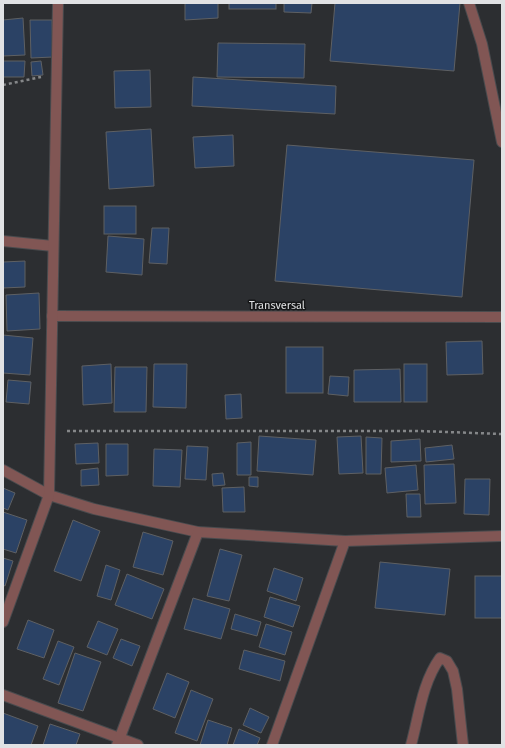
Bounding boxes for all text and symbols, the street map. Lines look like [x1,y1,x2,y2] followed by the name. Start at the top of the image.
[249,299,305,312] street label: Transversal

